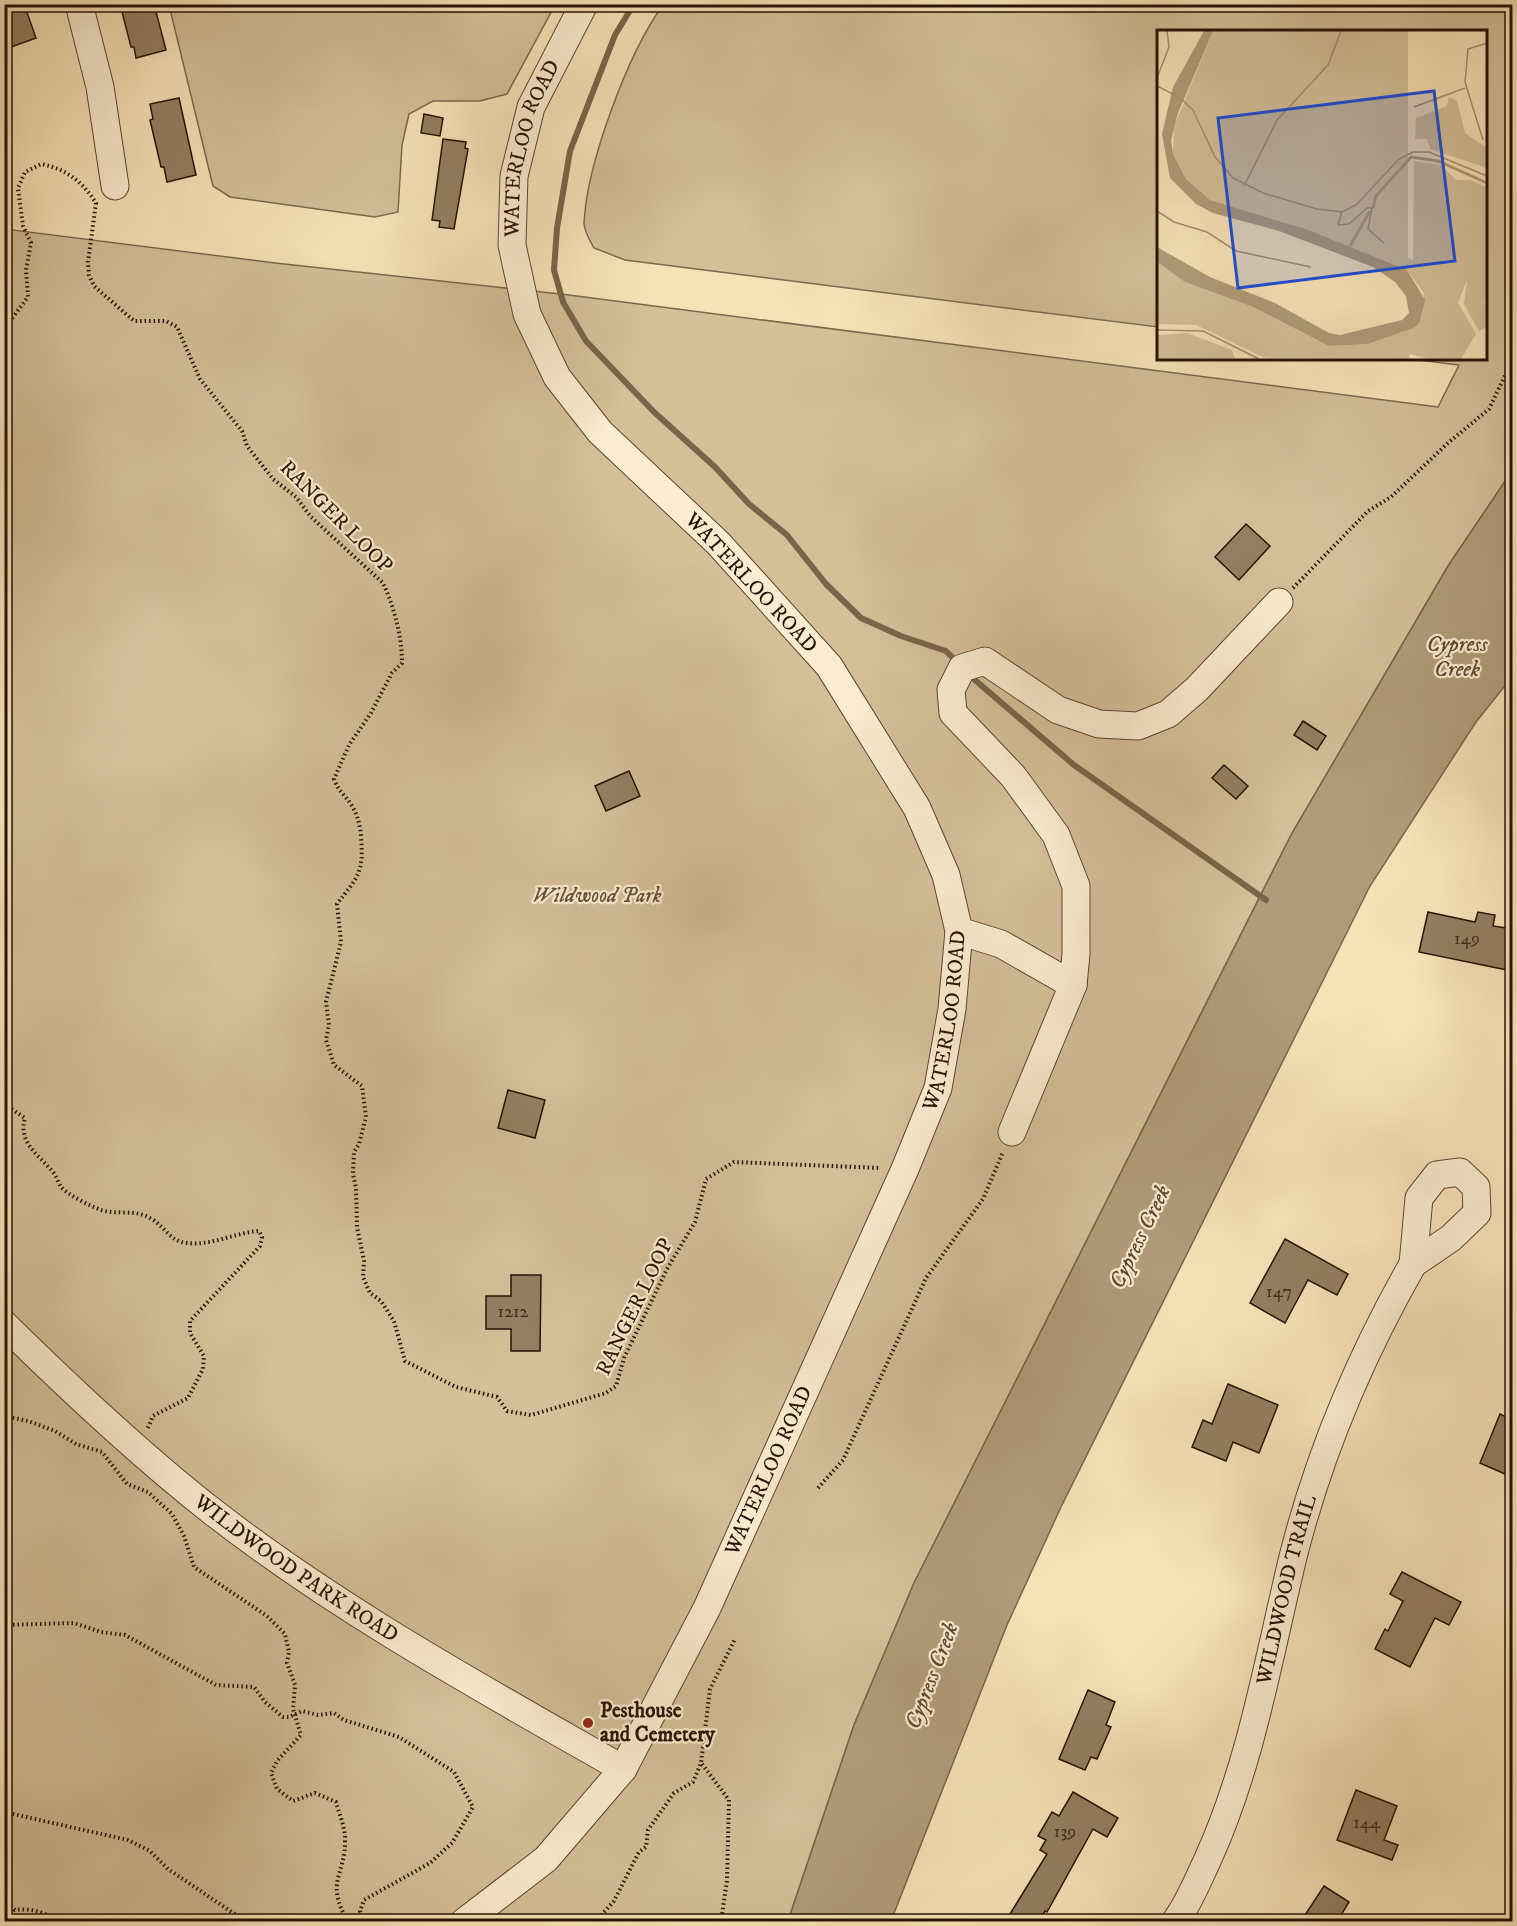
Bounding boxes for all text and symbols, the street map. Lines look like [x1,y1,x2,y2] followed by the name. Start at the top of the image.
[1157,30,1487,360] inset map
[499,56,566,238] street label: WATERLOO ROAD
[274,455,398,579] street label: RANGER LOOP
[678,506,823,659] street label: WATERLOO ROAD
[1427,631,1489,683] water label: Cypress Creek
[532,883,662,909] park label: Wildwood Park
[1454,928,1480,950] house number: 149
[917,929,972,1116] street label: WATERLOO ROAD
[1103,1180,1177,1293] water label: Cypress Creek
[591,1234,679,1380] street label: RANGER LOOP
[1266,1281,1292,1303] house number: 147
[498,1301,529,1323] house number: 1212
[719,1382,818,1560] street label: WATERLOO ROAD
[188,1488,403,1648] street label: WILDWOOD PARK ROAD
[1251,1492,1323,1688] street label: WILDWOOD TRAIL
[899,1618,965,1733] water label: Cypress Creek
[600,1698,716,1748] place label: Pesthouse and Cemetery
[581,1716,595,1730] marker: Pesthouse and Cemetery
[1353,1812,1381,1834] house number: 144
[1054,1821,1076,1843] house number: 139

